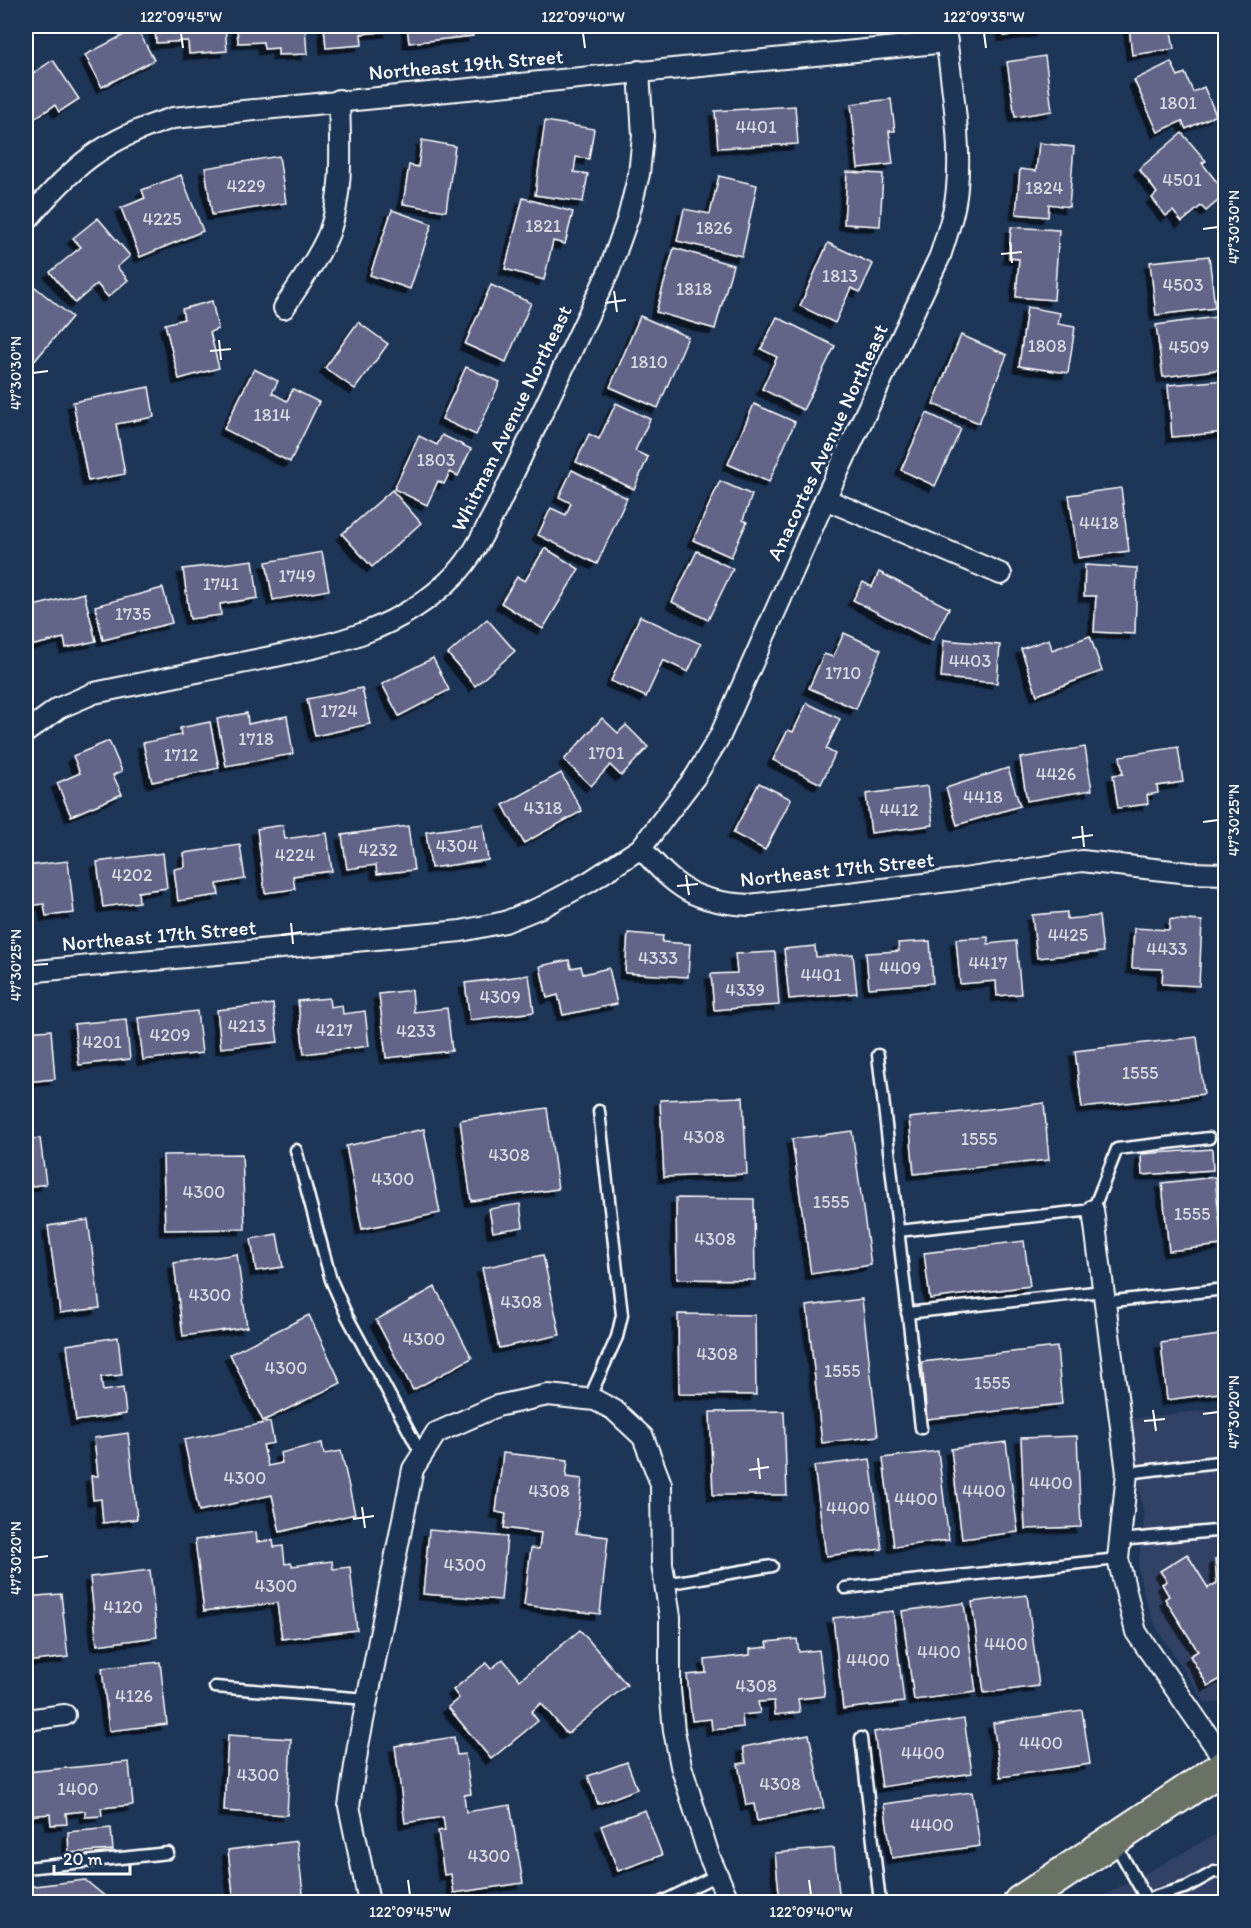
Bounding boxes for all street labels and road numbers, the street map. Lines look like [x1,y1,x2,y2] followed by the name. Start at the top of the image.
[367,43,565,85] street label: Northeast 19th Street
[445,301,577,535] street label: Whitman Avenue Northeast
[761,320,893,564] street label: Anacortes Avenue Northeast
[739,846,935,892] street label: Northeast 17th Street
[61,914,257,956] street label: Northeast 17th Street

